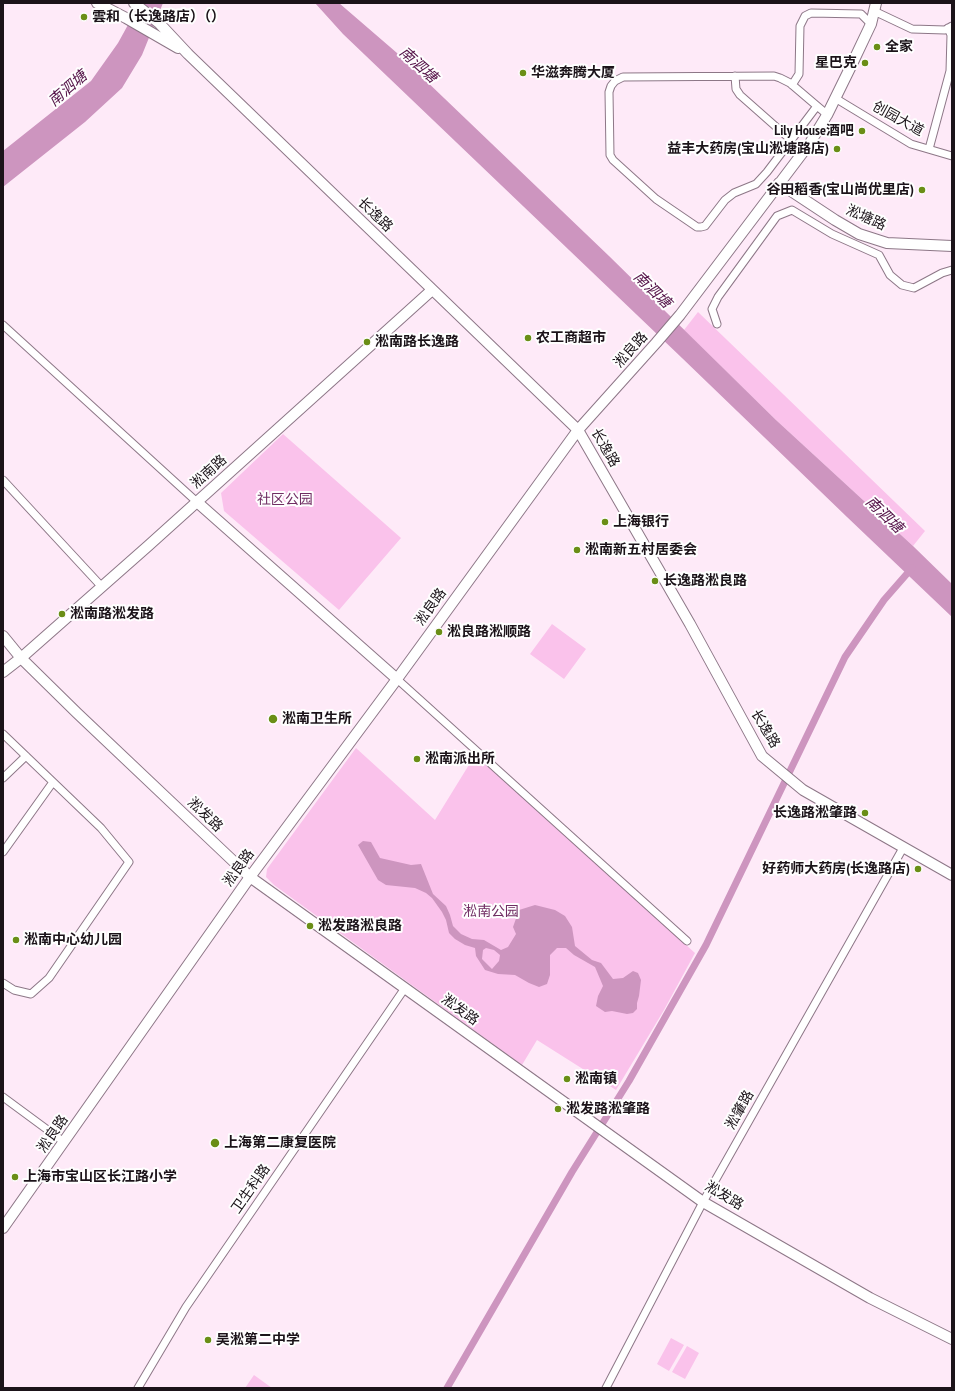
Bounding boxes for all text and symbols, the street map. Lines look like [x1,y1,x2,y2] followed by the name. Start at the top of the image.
[92,9,225,25] place label: 雲和（长逸路店）（）
[79,12,89,22] marker: 雲和（长逸路店）（）
[885,39,913,55] place label: 全家
[872,42,882,52] marker: 全家
[395,43,441,87] water label: 南泗塘
[815,55,857,71] place label: 星巴克
[860,58,870,68] marker: 星巴克
[531,65,615,81] place label: 华滋奔腾大厦
[45,67,91,111] water label: 南泗塘
[518,68,528,78] marker: 华滋奔腾大厦
[869,98,927,140] street label: 创园大道
[774,123,854,139] place label: Lily House酒吧
[857,126,867,136] marker: Lily House酒吧
[667,141,829,157] place label: 益丰大药房(宝山淞塘路店)
[832,144,842,154] marker: 益丰大药房(宝山淞塘路店)
[766,182,914,198] place label: 谷田稻香(宝山尚优里店)
[917,185,927,195] marker: 谷田稻香(宝山尚优里店)
[354,194,396,236] street label: 长逸路
[843,202,889,234] street label: 淞塘路
[630,268,674,312] water label: 南泗塘
[611,329,651,371] street label: 淞良路
[536,330,606,346] place label: 农工商超市
[523,333,533,343] marker: 农工商超市
[375,334,459,350] place label: 淞南路长逸路
[362,337,372,347] marker: 淞南路长逸路
[587,426,623,470] street label: 长逸路
[188,452,230,492] street label: 淞南路
[257,492,313,508] park label: 社区公园
[862,493,906,537] water label: 南泗塘
[613,514,669,530] place label: 上海银行
[600,517,610,527] marker: 上海银行
[585,542,697,558] place label: 淞南新五村居委会
[572,545,582,555] marker: 淞南新五村居委会
[663,573,747,589] place label: 长逸路淞良路
[650,576,660,586] marker: 长逸路淞良路
[412,585,450,629] street label: 淞良路
[70,606,154,622] place label: 淞南路淞发路
[57,609,67,619] marker: 淞南路淞发路
[447,624,531,640] place label: 淞良路淞顺路
[434,627,444,637] marker: 淞良路淞顺路
[747,707,783,751] street label: 长逸路
[282,711,352,727] place label: 淞南卫生所
[267,713,279,725] marker: 淞南卫生所
[425,751,495,767] place label: 淞南派出所
[412,754,422,764] marker: 淞南派出所
[184,794,226,836] street label: 淞发路
[773,805,857,821] place label: 长逸路淞肇路
[860,808,870,818] marker: 长逸路淞肇路
[220,846,258,890] street label: 淞良路
[762,861,910,877] place label: 好药师大药房(长逸路店)
[913,864,923,874] marker: 好药师大药房(长逸路店)
[463,904,519,920] park label: 淞南公园
[318,918,402,934] place label: 淞发路淞良路
[305,921,315,931] marker: 淞发路淞良路
[24,932,122,948] place label: 淞南中心幼儿园
[11,935,21,945] marker: 淞南中心幼儿园
[438,991,482,1029] street label: 淞发路
[575,1071,617,1087] place label: 淞南镇
[562,1074,572,1084] marker: 淞南镇
[722,1088,758,1132] street label: 淞肇路
[566,1101,650,1117] place label: 淞发路淞肇路
[553,1104,563,1114] marker: 淞发路淞肇路
[34,1112,72,1156] street label: 淞良路
[224,1135,336,1151] place label: 上海第二康复医院
[209,1137,221,1149] marker: 上海第二康复医院
[228,1161,274,1217] street label: 卫生科路
[23,1169,177,1185] place label: 上海市宝山区长江路小学
[10,1172,20,1182] marker: 上海市宝山区长江路小学
[702,1178,746,1214] street label: 淞发路
[216,1332,300,1348] place label: 吴淞第二中学
[203,1335,213,1345] marker: 吴淞第二中学

